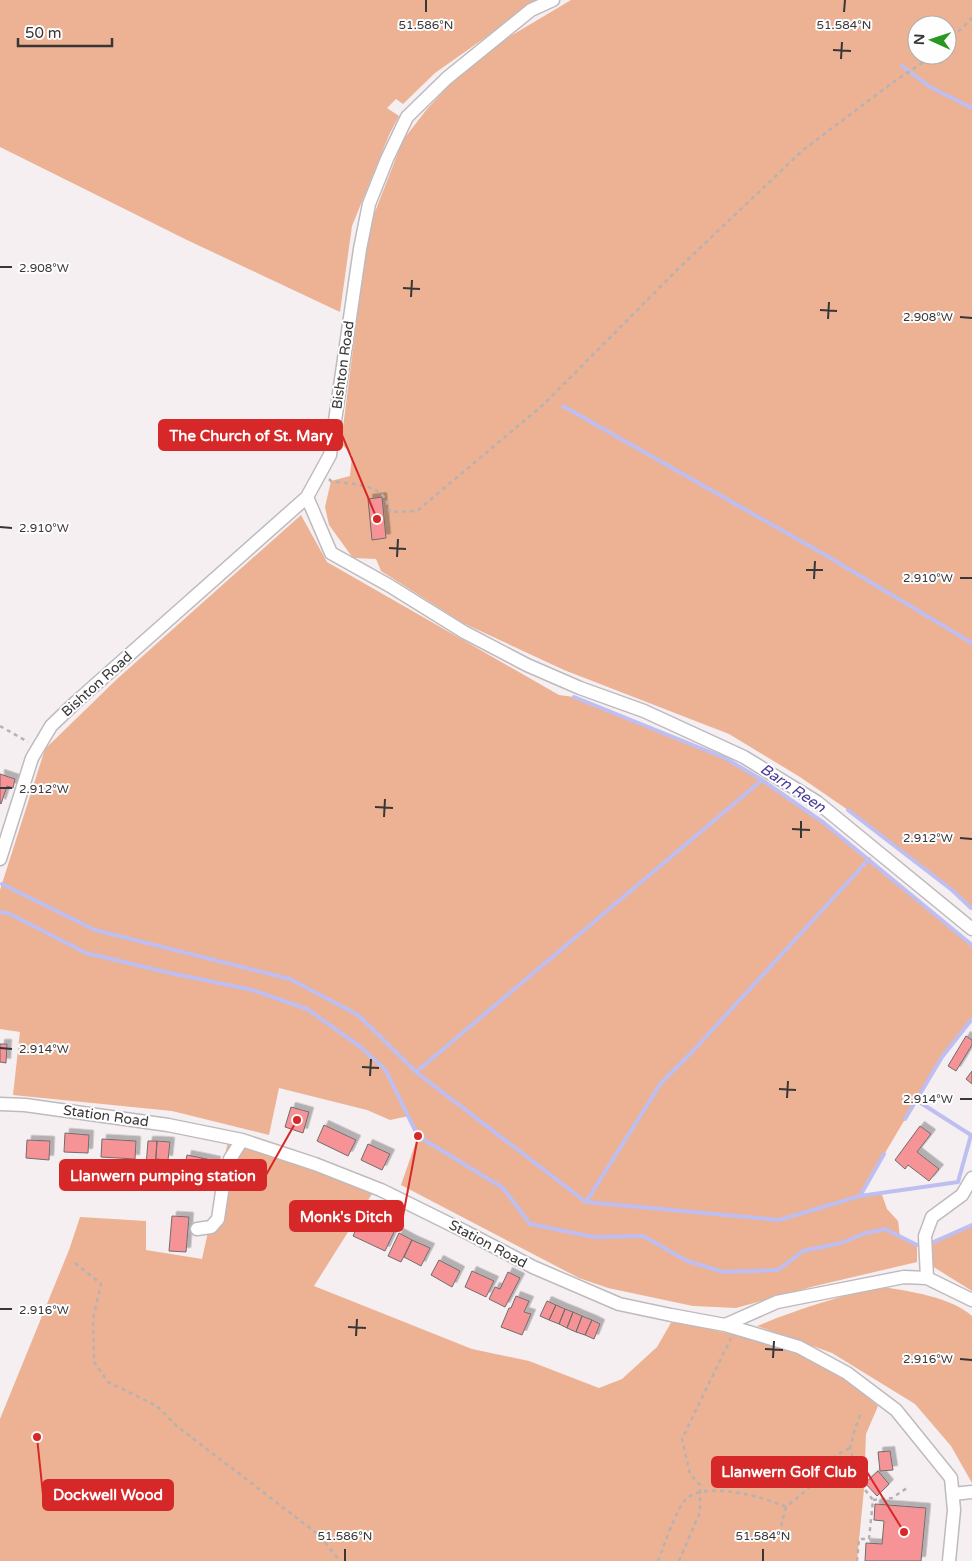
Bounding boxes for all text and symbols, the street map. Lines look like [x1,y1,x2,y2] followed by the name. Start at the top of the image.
[18,15,111,47] scale bar
[907,15,957,65] north arrow
[399,18,453,32] text: 51.586°N
[817,18,871,32] text: 51.584°N
[25,24,62,42] text: 50 m
[911,33,928,45] text: N
[19,261,69,275] text: 2.908°W
[903,310,953,324] text: 2.908°W
[328,320,358,410] street label: Bishton Road
[159,420,342,450] callout: The Church of St. Mary
[168,427,333,446] text: The Church of St. Mary
[19,521,69,535] text: 2.910°W
[903,571,953,585] text: 2.910°W
[58,648,136,720] street label: Bishton Road
[757,760,830,817] water label: Barn Reen
[19,782,69,796] text: 2.912°W
[903,831,953,845] text: 2.912°W
[19,1042,69,1056] text: 2.914°W
[903,1092,953,1106] text: 2.914°W
[62,1102,150,1130] street label: Station Road
[60,1160,266,1190] callout: Llanwern pumping station
[70,1167,256,1186] text: Llanwern pumping station
[290,1201,403,1231] callout: Monk's Ditch
[300,1208,392,1226] text: Monk's Ditch
[446,1216,530,1272] street label: Station Road
[19,1303,69,1317] text: 2.916°W
[903,1352,953,1366] text: 2.916°W
[712,1457,867,1487] callout: Llanwern Golf Club
[721,1463,857,1481] text: Llanwern Golf Club
[43,1480,173,1510] callout: Dockwell Wood
[53,1486,163,1504] text: Dockwell Wood
[318,1529,372,1543] text: 51.586°N
[736,1529,790,1543] text: 51.584°N

